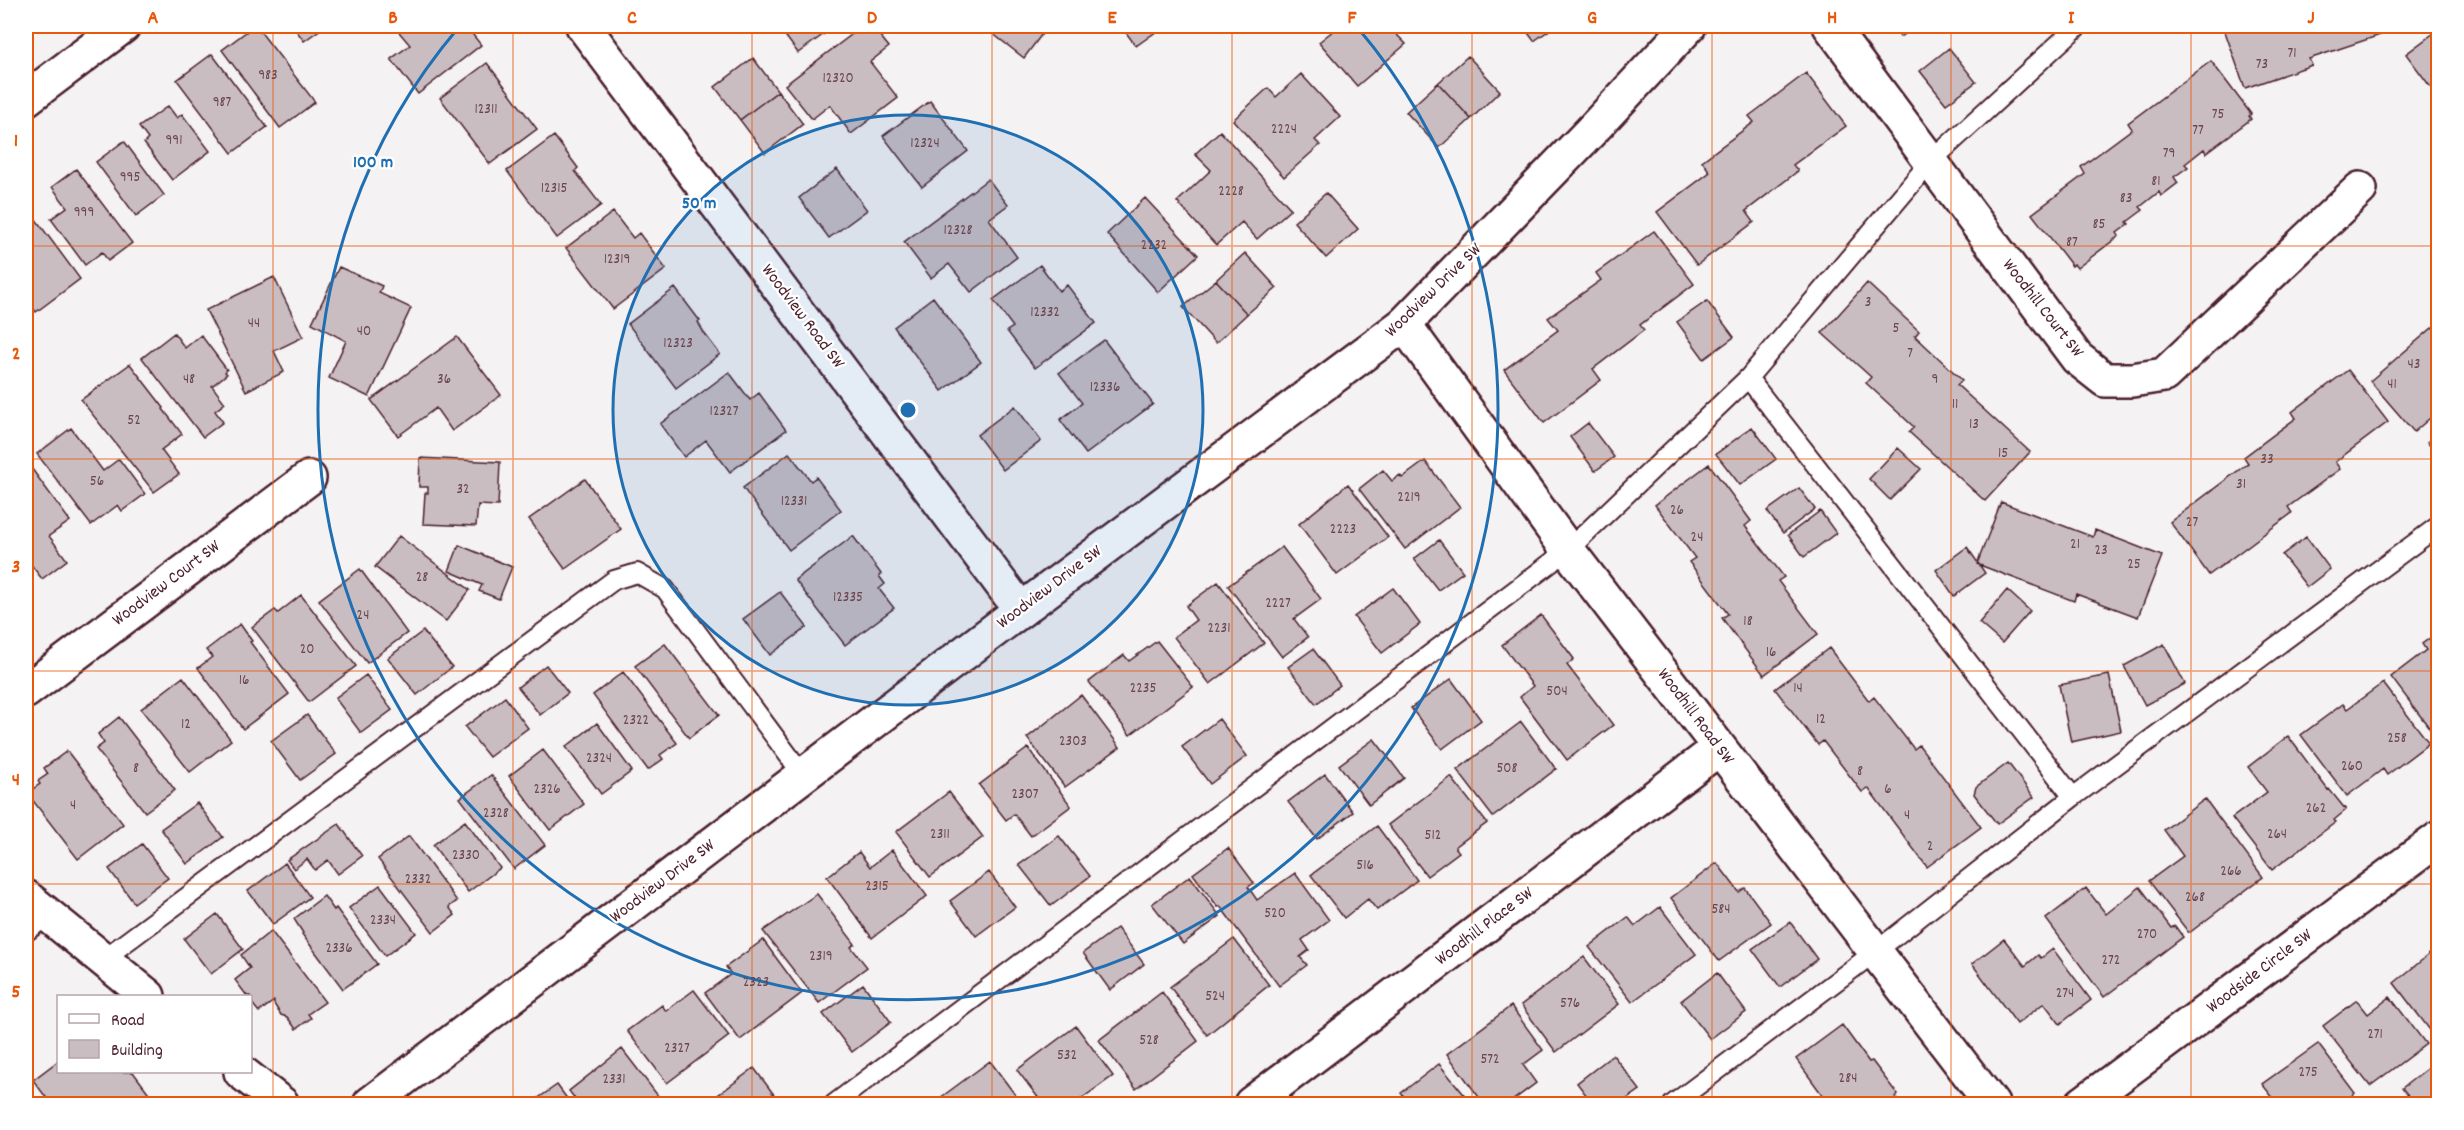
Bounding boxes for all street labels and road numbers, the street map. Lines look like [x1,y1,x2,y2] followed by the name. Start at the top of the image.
[1380,238,1489,344] street label: Woodview Drive SW
[1995,254,2089,364] street label: Woodhill Court SW
[754,259,850,375] street label: Woodview Road SW
[108,535,227,633] street label: Woodview Court SW
[992,540,1108,636] street label: Woodview Drive SW
[1650,664,1740,771] street label: Woodhill Road SW
[605,834,721,930] street label: Woodview Drive SW
[1431,881,1540,972] street label: Woodhill Place SW
[2202,923,2319,1020] street label: Woodside Circle SW

